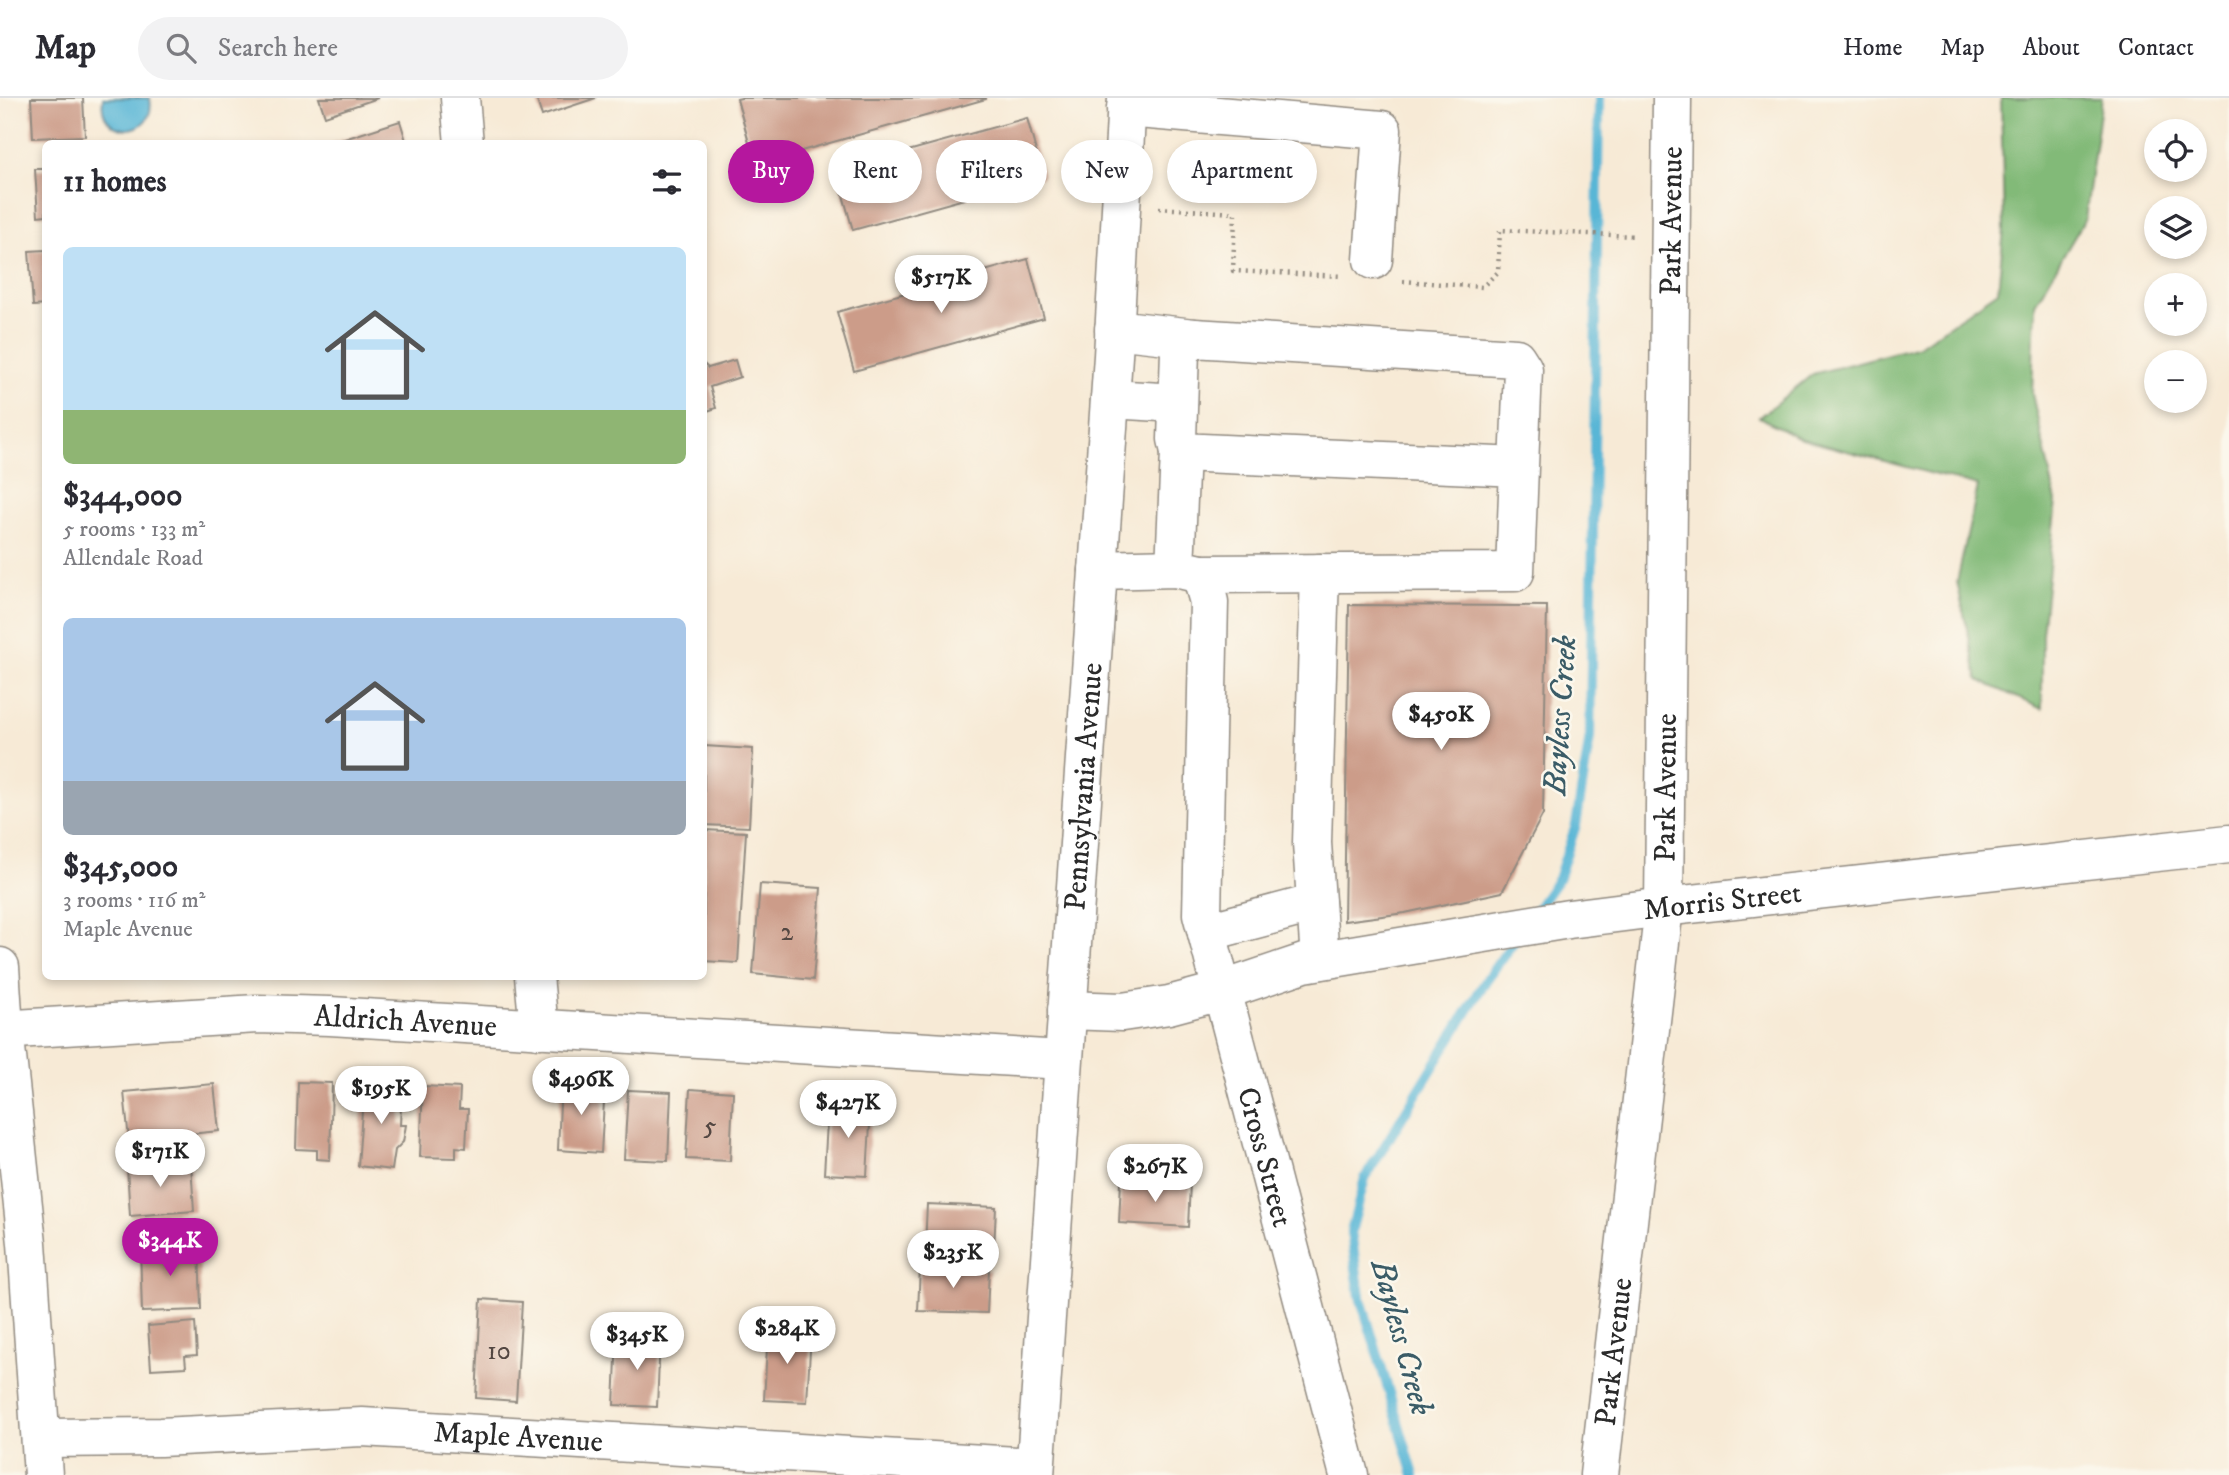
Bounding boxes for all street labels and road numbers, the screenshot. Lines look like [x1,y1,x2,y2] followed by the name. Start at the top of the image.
[1653,146,1692,295] street label: Park Avenue
[1057,662,1112,912] street label: Pennsylvania Avenue
[1647,713,1686,862] street label: Park Avenue
[1641,875,1803,929] street label: Morris Street
[313,999,498,1046] street label: Aldrich Avenue
[1228,1083,1300,1231] street label: Cross Street
[1588,1276,1641,1428] street label: Park Avenue
[433,1414,604,1461] street label: Maple Avenue

